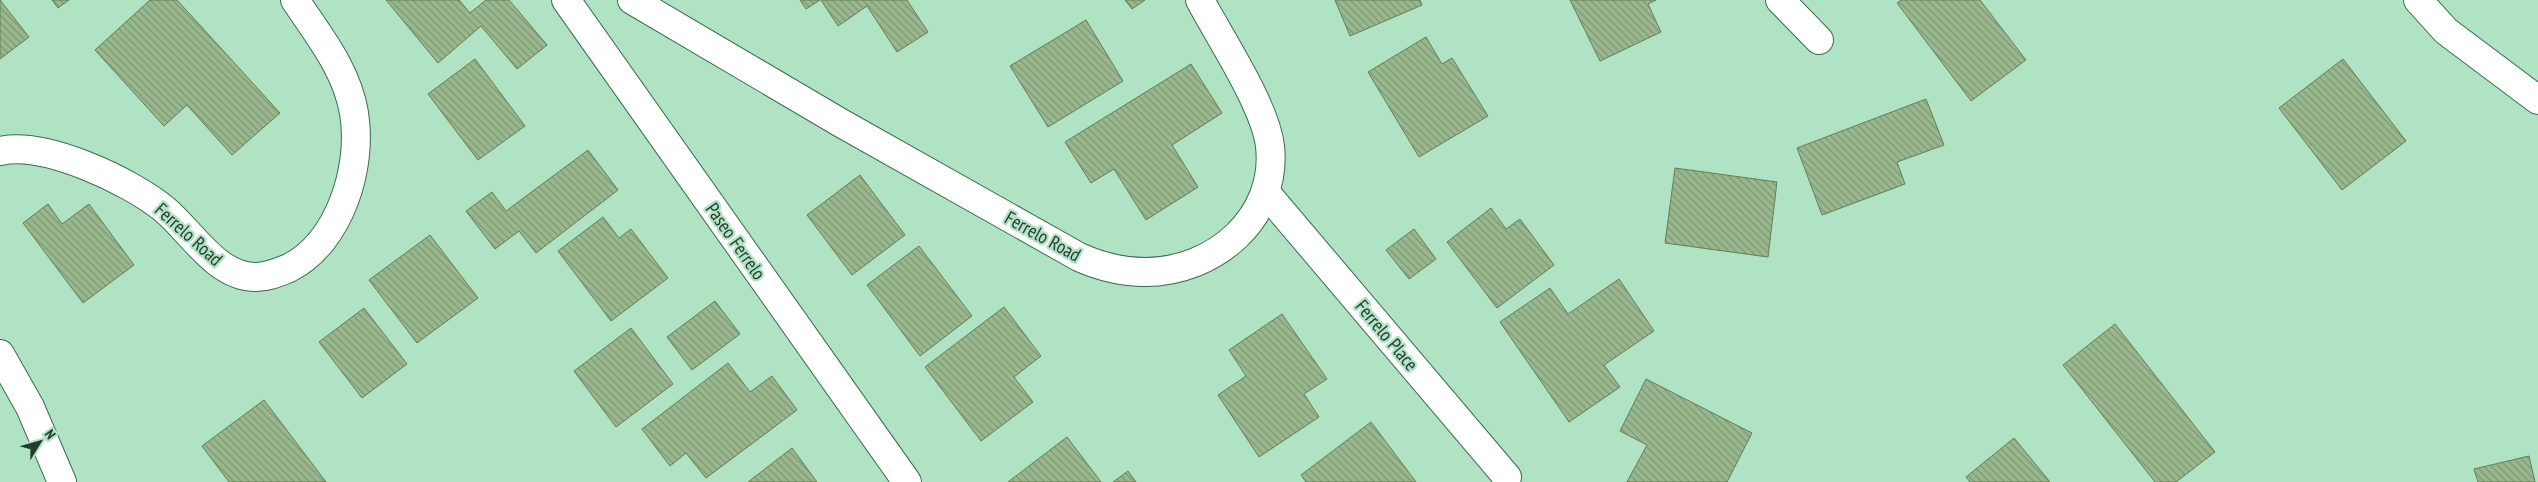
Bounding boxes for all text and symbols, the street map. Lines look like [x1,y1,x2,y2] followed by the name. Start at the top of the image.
[150,197,228,271] street label: Ferrelo Road
[701,198,771,284] street label: Paseo Ferrelo
[1001,205,1085,267] street label: Ferrelo Road
[1350,295,1424,376] street label: Ferrelo Place
[15,417,65,467] north arrow
[41,426,60,443] text: N

